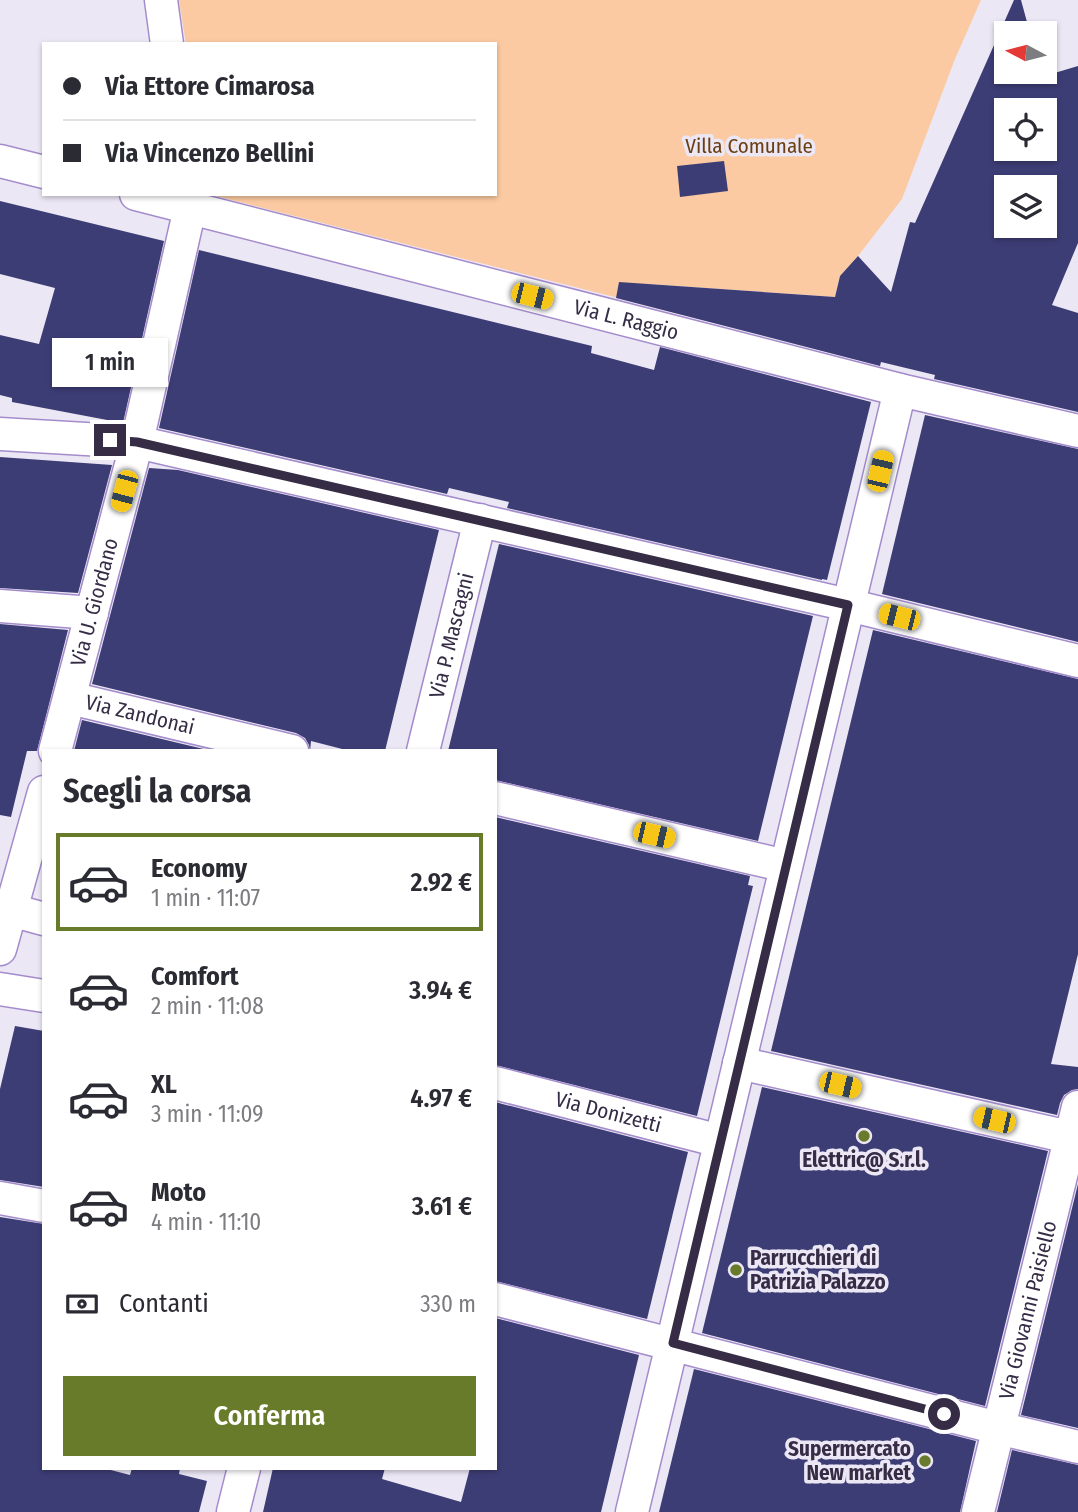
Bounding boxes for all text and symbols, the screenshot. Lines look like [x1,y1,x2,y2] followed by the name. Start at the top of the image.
[994,21,1057,84] north arrow
[994,21,1057,238] map controls
[105,71,315,102] text: Via Ettore Cimarosa
[994,98,1057,161] button: locate
[685,133,813,159] park label: Villa Comunale
[105,138,314,169] text: Via Vincenzo Bellini
[994,175,1057,238] button: layers
[510,281,555,311] car
[571,294,681,346] street label: Via L. Raggio
[52,338,168,388] callout: 1 min
[85,348,135,376] text: 1 min
[94,424,126,456] route end
[866,448,895,494] car
[109,468,140,514] car
[65,535,124,669] street label: Via U. Giordano
[424,570,479,701] street label: Via P. Mascagni
[877,602,922,632] car
[83,689,197,740] street label: Via Zandonai
[63,772,251,810] text: Scegli la corsa
[632,820,677,850] car
[67,851,130,914] icon: car
[151,853,247,884] text: Economy
[411,867,472,898] text: 2.92 €
[151,884,260,912] text: 1 min · 11:07
[67,959,130,1022] icon: car
[151,961,239,992] text: Comfort
[409,975,472,1006] text: 3.94 €
[151,992,264,1020] text: 2 min · 11:08
[67,1067,130,1130] icon: car
[151,1069,177,1100] text: XL
[818,1070,863,1100] car
[410,1083,472,1114] text: 4.97 €
[553,1086,664,1138] street label: Via Donizetti
[151,1100,264,1128] text: 3 min · 11:09
[972,1105,1017,1135] car
[856,1128,872,1144] marker: Elettric@ S.r.l.
[802,1147,926,1173] place label: Elettric@ S.r.l.
[67,1175,130,1238] icon: car
[151,1177,206,1208] text: Moto
[412,1191,472,1222] text: 3.61 €
[151,1208,261,1236] text: 4 min · 11:10
[993,1218,1062,1402] street label: Via Giovanni Paisiello
[750,1245,886,1295] place label: Parrucchieri di Patrizia Palazzo
[728,1262,744,1278] marker: Parrucchieri di Patrizia Palazzo
[63,1285,101,1323] icon: cash
[119,1288,209,1319] text: Contanti
[420,1290,476,1318] text: 330 m
[63,1376,476,1456] button: Conferma
[928,1398,960,1430] route start
[788,1436,912,1486] place label: Supermercato New market
[917,1453,933,1469] marker: Supermercato New market

